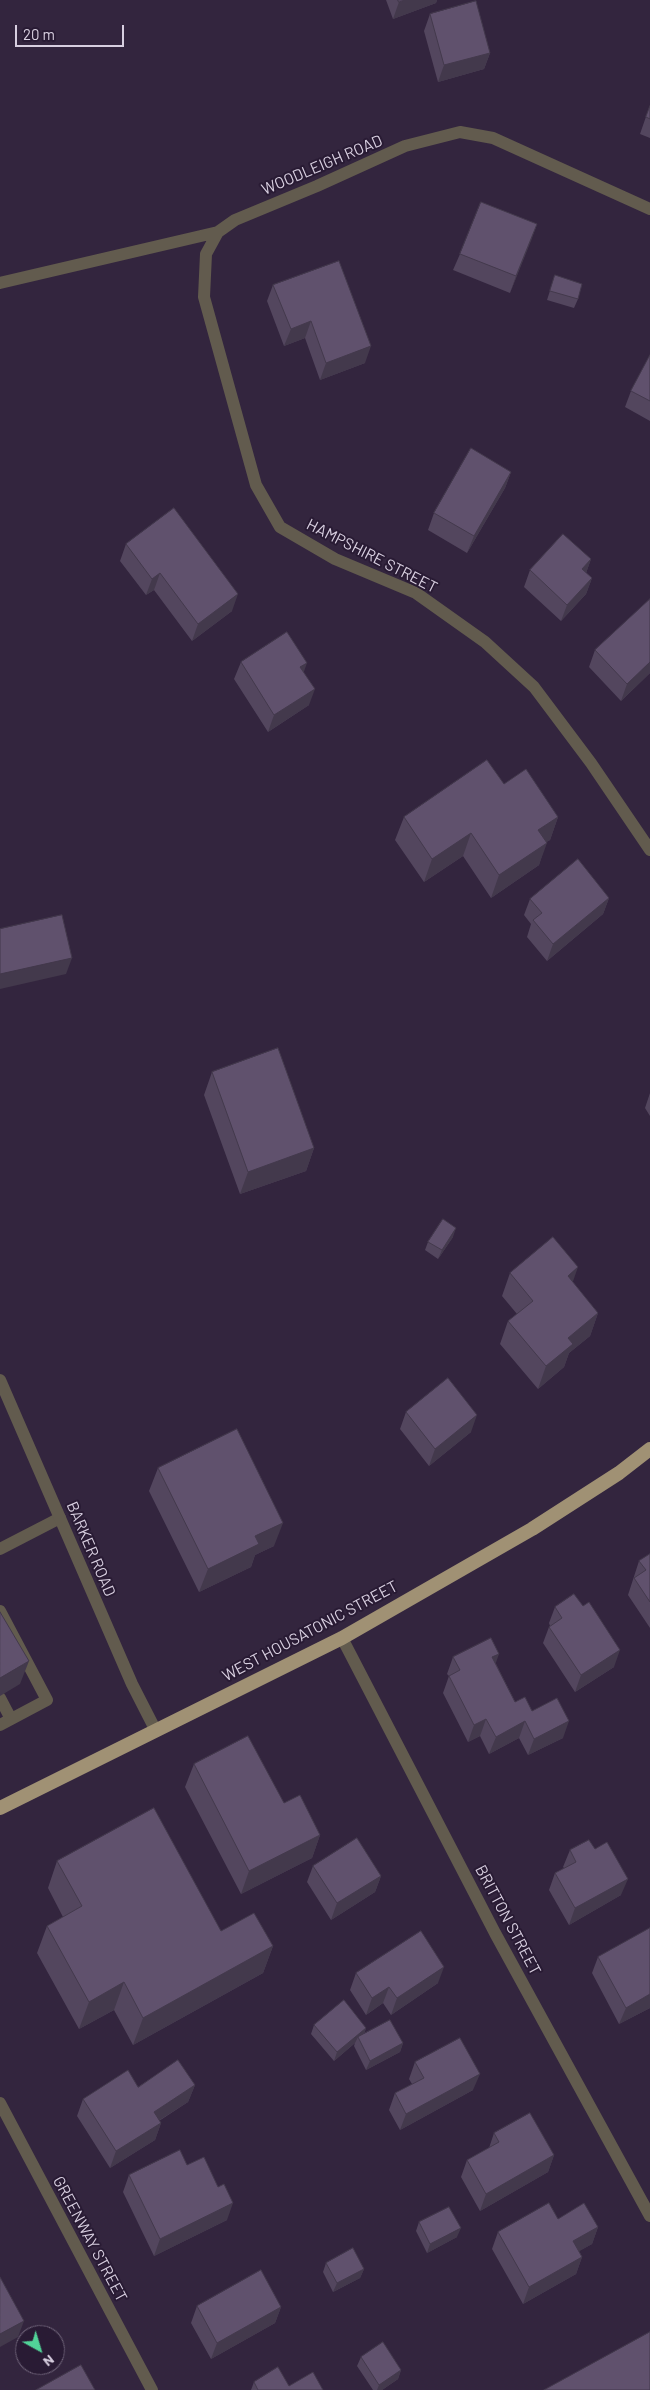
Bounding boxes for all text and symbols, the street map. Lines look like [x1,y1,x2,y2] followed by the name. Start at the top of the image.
[18,15,126,47] scale bar
[23,25,55,43] text: 20 m
[259,131,385,199] street label: WOODLEIGH ROAD
[303,515,441,597] street label: HAMPSHIRE STREET
[62,1499,120,1599] street label: BARKER ROAD
[219,1576,401,1686] street label: WEST HOUSATONIC STREET
[471,1862,545,1978] street label: BRITTON STREET
[49,2173,131,2305] street label: GREENWAY STREET
[15,2325,65,2375] north arrow
[40,2352,58,2371] text: N

